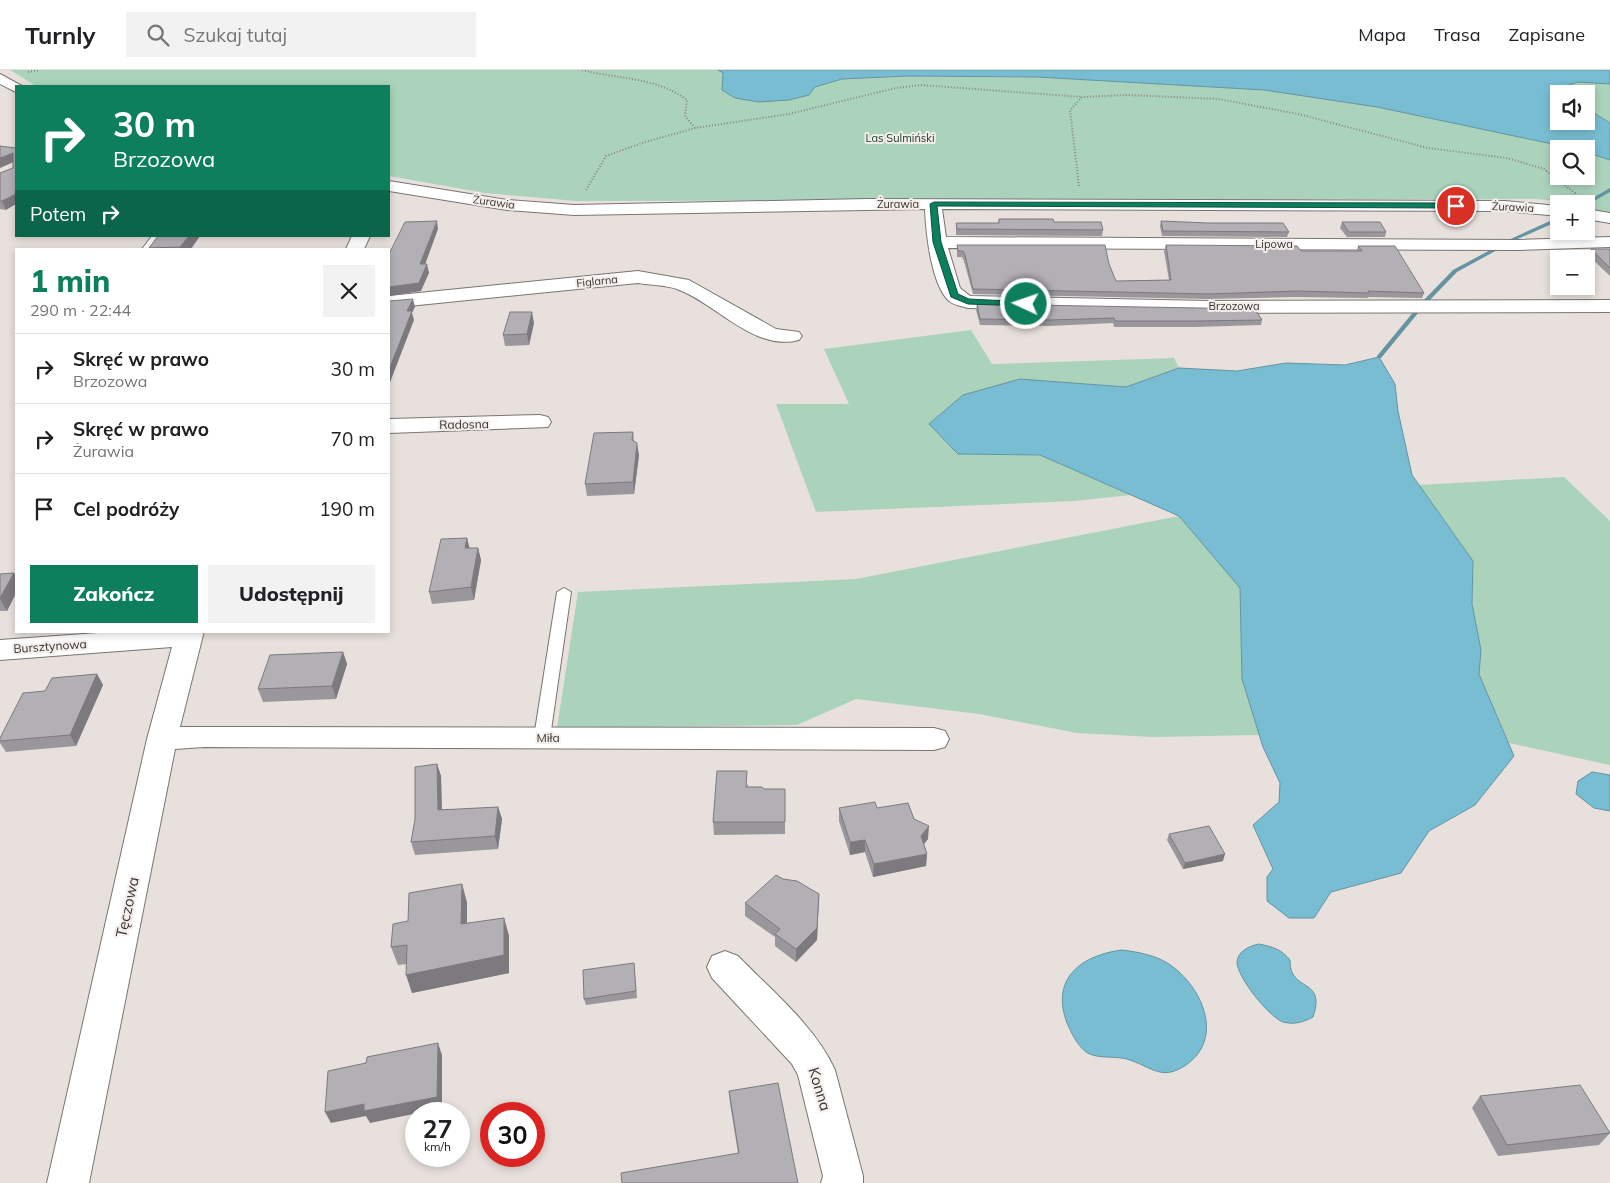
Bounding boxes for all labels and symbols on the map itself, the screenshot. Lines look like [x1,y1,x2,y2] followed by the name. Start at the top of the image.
[865,131,935,145] park label: Las Sulmiński
[1435,185,1477,227] pin
[472,192,516,212] street label: Żurawia
[877,197,919,211] street label: Żurawia
[1492,199,1534,215] street label: Żurawia
[1255,237,1293,251] street label: Lipowa
[576,272,618,290] street label: Figlarna
[999,277,1051,329] position arrow
[1208,299,1260,313] street label: Brzozowa
[439,416,489,432] street label: Radosna
[13,636,87,656] street label: Bursztynowa
[536,730,560,745] street label: Miła
[111,875,143,939] street label: Tęczowa
[804,1065,836,1113] street label: Konna
[480,1102,545,1167] speed limit sign: 30

